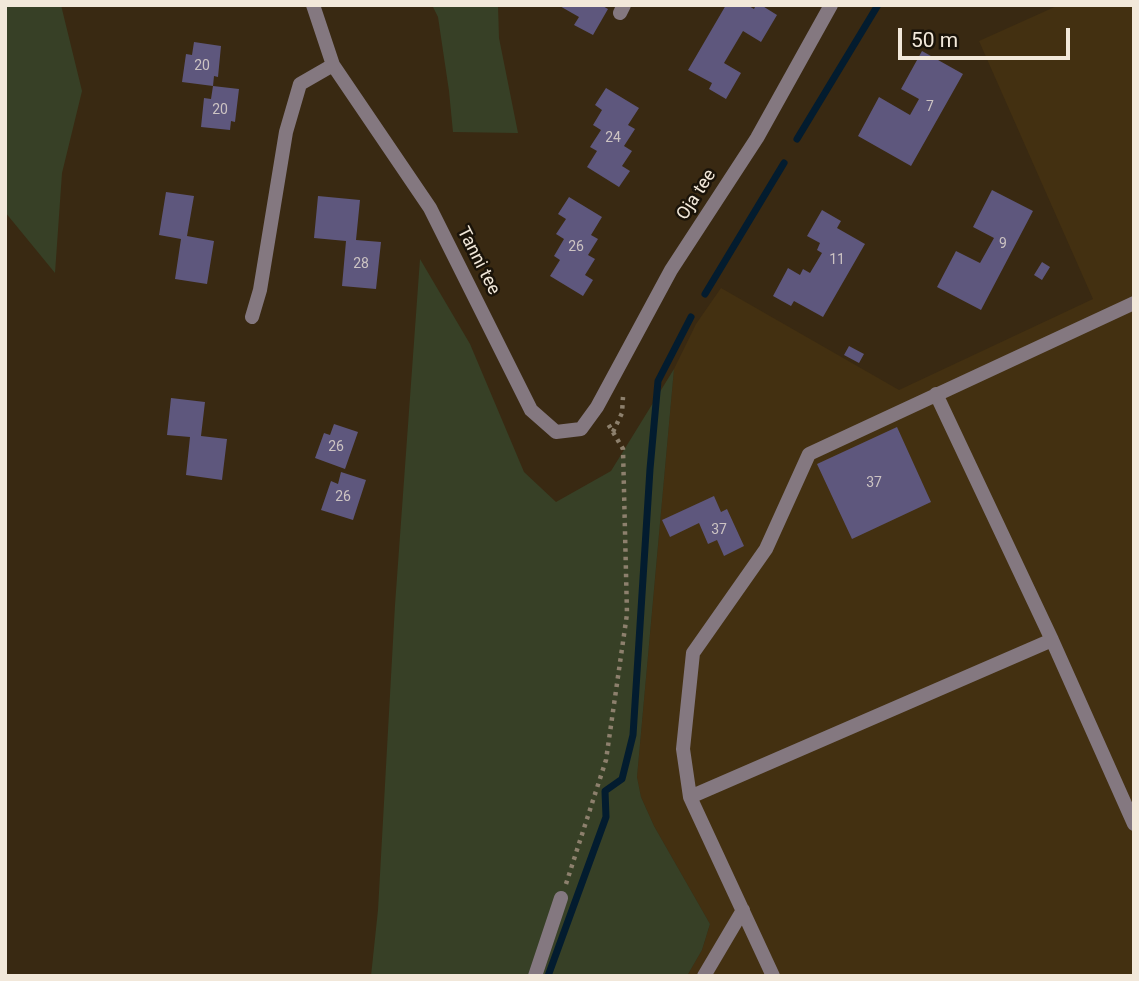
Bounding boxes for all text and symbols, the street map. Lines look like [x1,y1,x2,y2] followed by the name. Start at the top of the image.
[901,14,1072,58] scale bar
[911,28,958,52] text: 50 m
[194,58,210,74] house number: 20
[926,99,934,115] house number: 7
[212,102,228,118] house number: 20
[605,130,621,146] house number: 24
[673,166,721,224] street label: Oja tee
[452,223,504,299] street label: Tanni tee
[999,236,1007,252] house number: 9
[568,239,584,255] house number: 26
[829,252,845,268] house number: 11
[353,256,369,272] house number: 28
[328,439,344,455] house number: 26
[866,475,882,491] house number: 37
[335,489,351,505] house number: 26
[711,522,727,538] house number: 37

